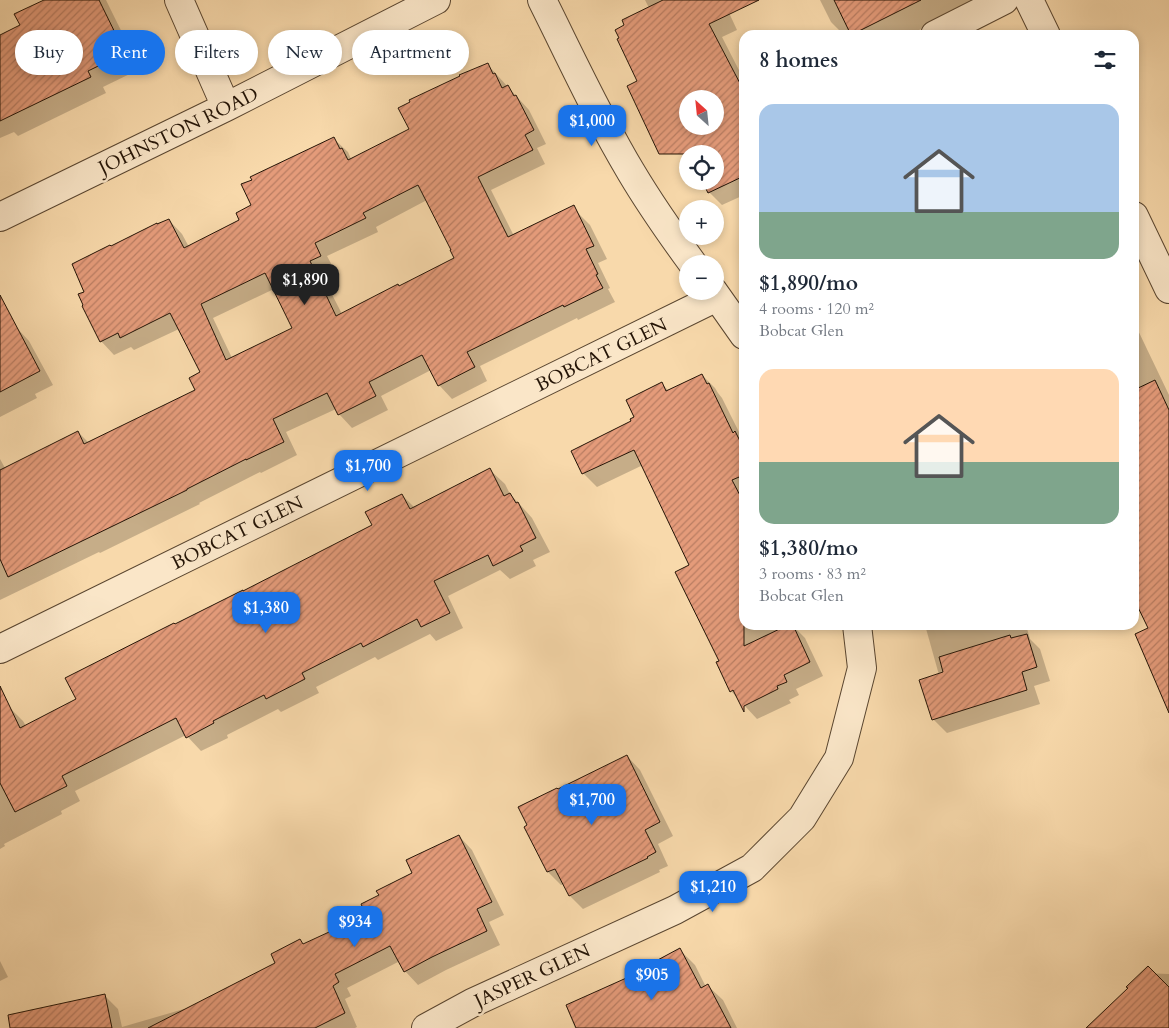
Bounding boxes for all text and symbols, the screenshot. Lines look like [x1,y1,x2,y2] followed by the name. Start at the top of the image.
[15,30,83,75] chip: Buy
[93,30,165,75] chip: Rent
[175,30,258,75] chip: Filters
[268,30,342,75] chip: New
[352,30,469,75] chip: Apartment
[759,46,838,75] text: 8 homes
[1091,46,1119,74] icon: filters
[92,81,263,182] street label: JOHNSTON ROAD
[679,90,724,135] north arrow
[679,90,724,300] map controls
[551,104,633,147] pin: $1,000
[569,110,615,132] text: $1,000
[894,136,984,226] icon: home
[679,145,724,190] button: locate
[679,200,724,245] button: +
[679,255,724,300] button: −
[264,264,346,306] pin: $1,890
[282,269,328,291] text: $1,890
[759,269,858,298] text: $1,890/mo
[759,298,874,320] text: 4 rooms · 120 m²
[531,312,672,398] street label: BOBCAT GLEN
[759,320,844,342] text: Bobcat Glen
[894,401,984,491] icon: home
[327,450,409,492] pin: $1,700
[345,455,391,477] text: $1,700
[167,490,308,576] street label: BOBCAT GLEN
[759,534,858,563] text: $1,380/mo
[759,563,866,585] text: 3 rooms · 83 m²
[759,585,844,607] text: Bobcat Glen
[225,592,307,634] pin: $1,380
[243,597,289,619] text: $1,380
[551,784,633,826] pin: $1,700
[569,789,615,811] text: $1,700
[672,870,754,913] pin: $1,210
[690,876,736,898] text: $1,210
[325,906,385,948] pin: $934
[339,911,371,933] text: $934
[467,938,595,1015] street label: JASPER GLEN
[622,958,682,1001] pin: $905
[636,964,668,986] text: $905

